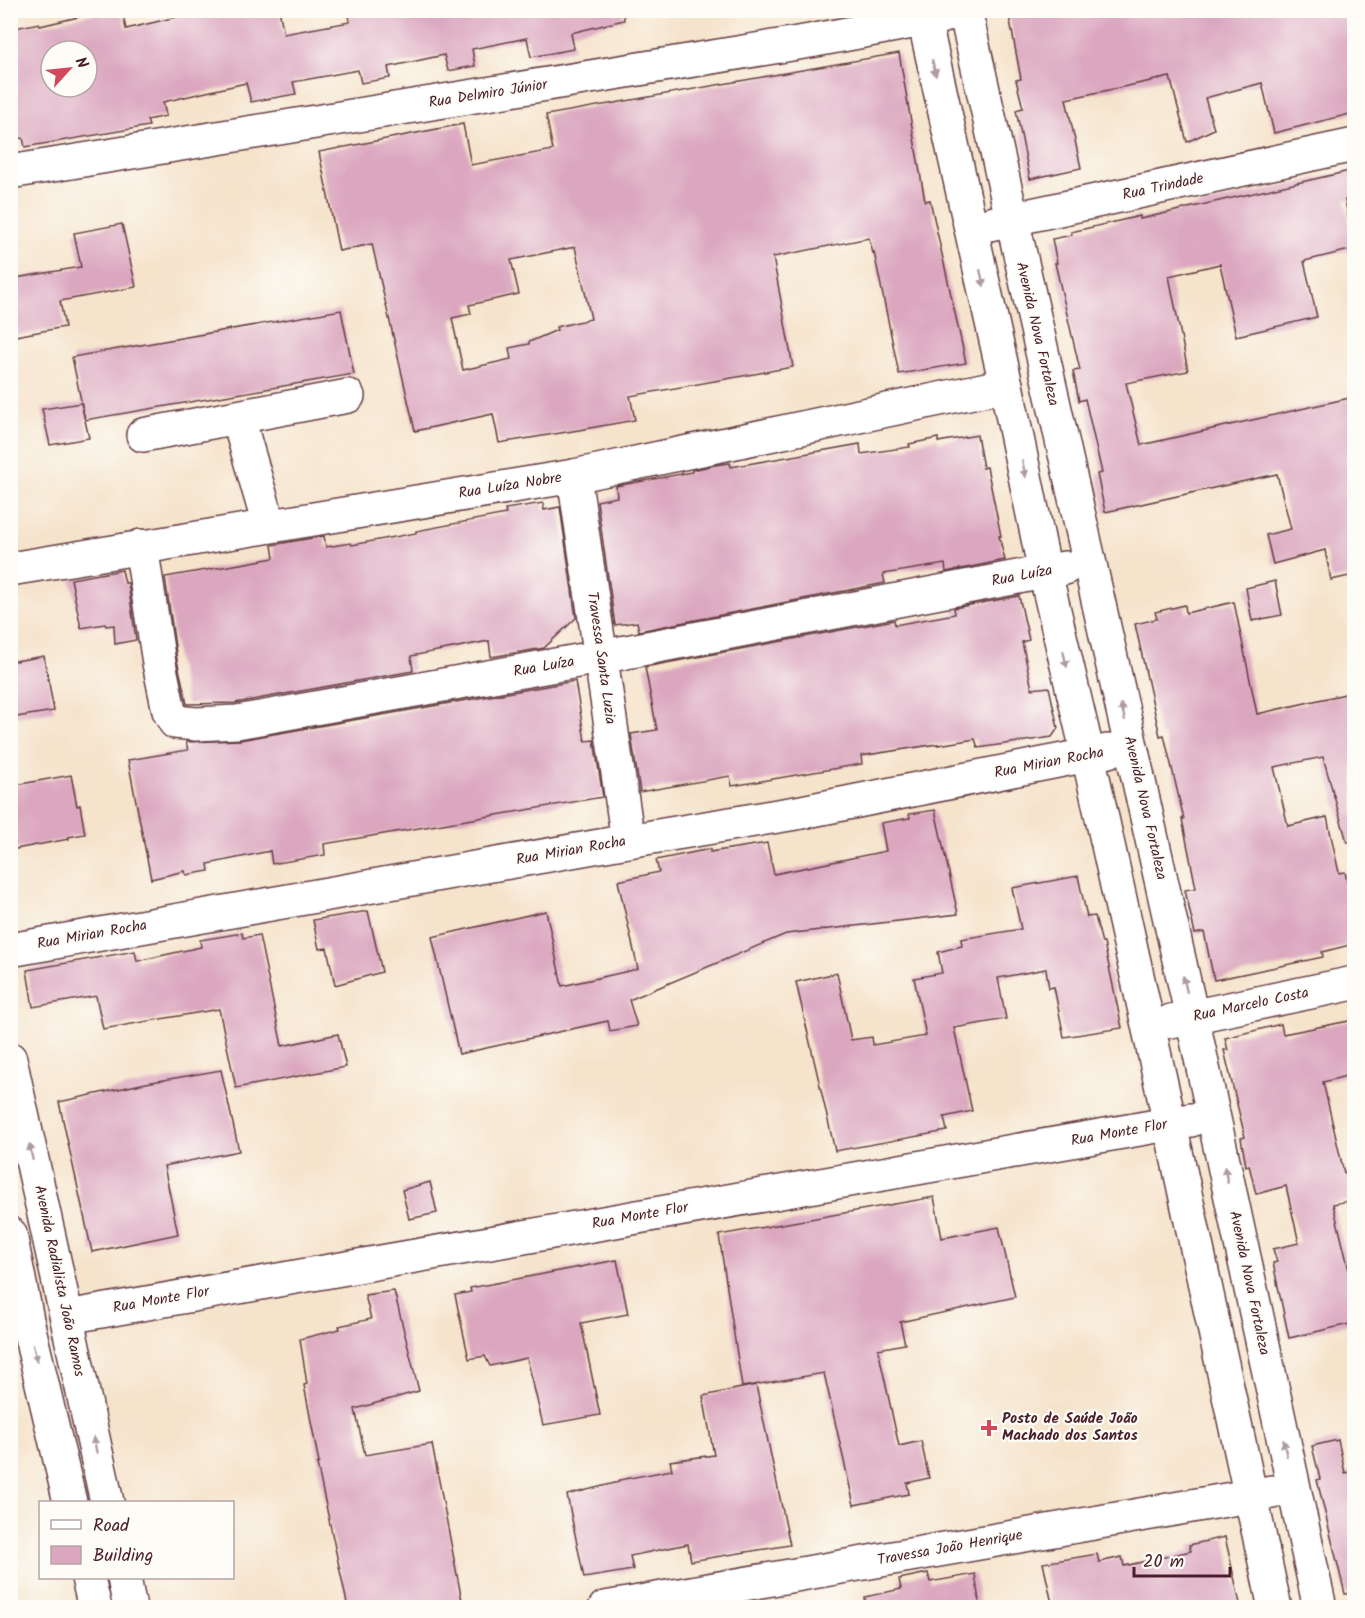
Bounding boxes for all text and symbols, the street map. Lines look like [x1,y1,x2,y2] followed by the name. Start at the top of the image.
[39,39,99,99] north arrow
[68,53,94,73] text: N
[930,58,940,77] one-way arrow
[427,73,550,115] street label: Rua Delmiro Júnior
[1120,167,1206,207] street label: Rua Trindade
[1009,260,1065,408] street label: Avenida Nova Fortaleza
[978,269,987,288] one-way arrow
[1019,459,1029,478] one-way arrow
[457,466,564,506] street label: Rua Luíza Nobre
[989,558,1055,594] street label: Rua Luíza
[580,590,622,726] street label: Travessa Santa Luzia
[512,650,576,684] street label: Rua Luíza
[1061,650,1071,668] one-way arrow
[1117,703,1127,722] one-way arrow
[1117,734,1173,882] street label: Avenida Nova Fortaleza
[992,741,1106,785] street label: Rua Mirian Rocha
[514,830,628,872] street label: Rua Mirian Rocha
[35,914,149,956] street label: Rua Mirian Rocha
[1179,975,1189,994] one-way arrow
[1191,981,1311,1029] street label: Rua Marcelo Costa
[1069,1113,1170,1153] street label: Rua Monte Flor
[26,1142,35,1161] one-way arrow
[1221,1165,1230,1184] one-way arrow
[27,1183,91,1380] street label: Avenida Radialista João Ramos
[590,1196,691,1236] street label: Rua Monte Flor
[1222,1209,1276,1357] street label: Avenida Nova Fortaleza
[111,1280,212,1320] street label: Rua Monte Flor
[31,1344,41,1362] one-way arrow
[1002,1407,1138,1448] place label: Posto de Saúde João Machado dos Santos
[980,1419,998,1437] marker: Posto de Saúde João Machado dos Santos
[90,1436,99,1455] one-way arrow
[1280,1438,1289,1457] one-way arrow
[39,1501,234,1579] legend
[93,1512,130,1541] text: Road
[876,1523,1025,1573] street label: Travessa João Henrique
[1134,1540,1230,1578] scale bar
[93,1542,153,1571] text: Building
[1143,1548,1184,1577] text: 20 m

